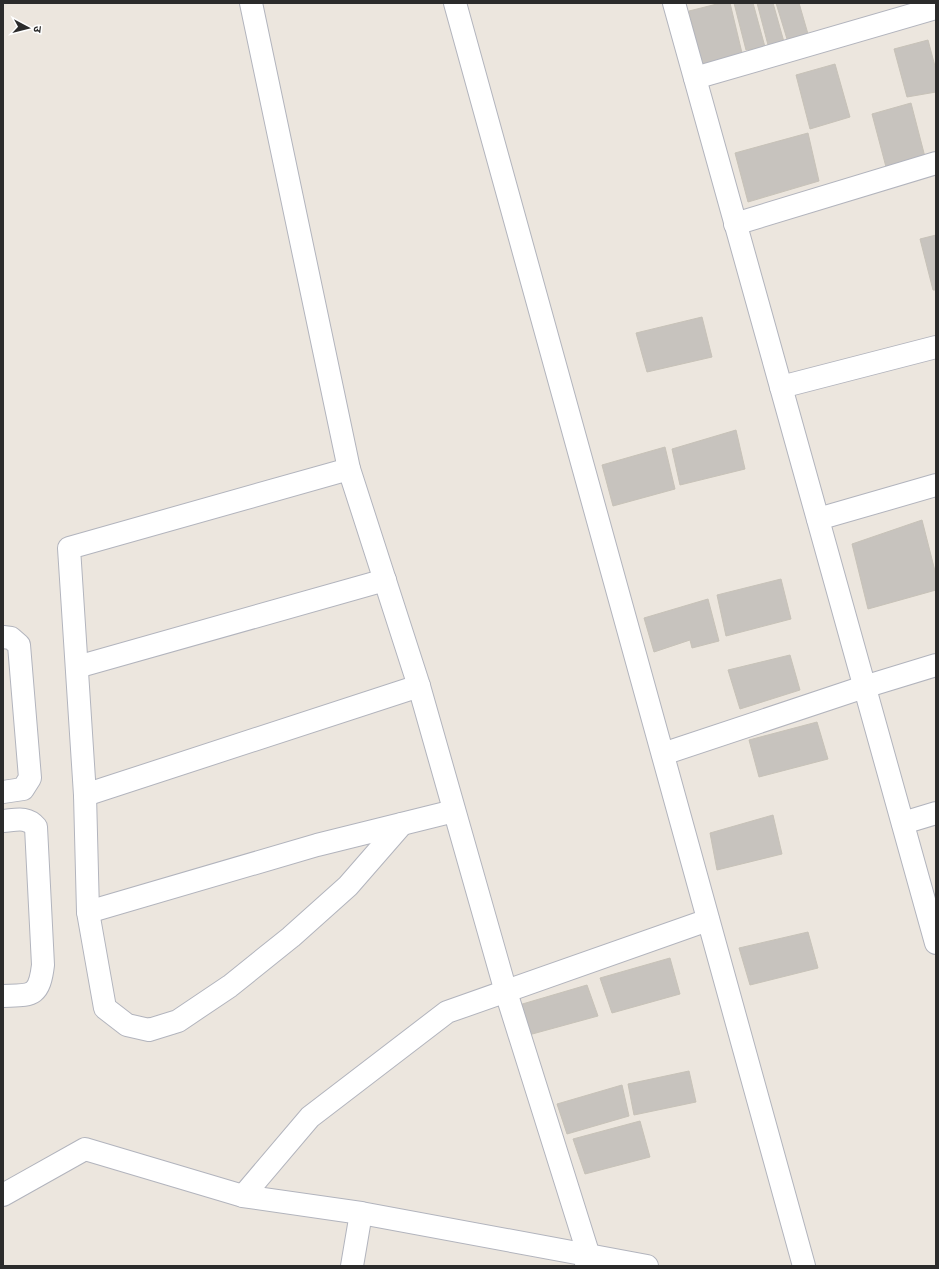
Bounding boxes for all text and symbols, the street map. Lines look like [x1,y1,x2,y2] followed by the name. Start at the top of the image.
[8,8,48,48] north arrow
[31,25,44,34] text: उ

